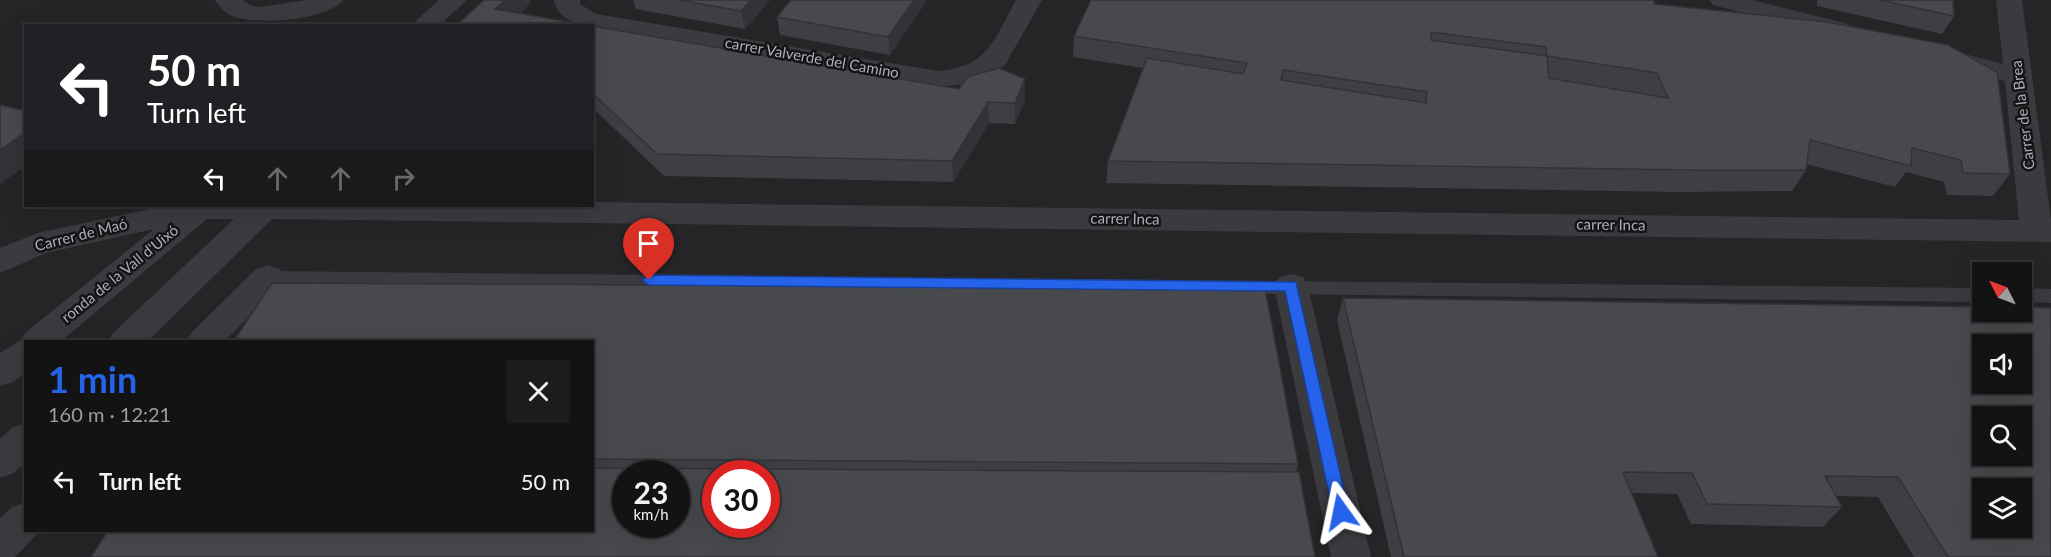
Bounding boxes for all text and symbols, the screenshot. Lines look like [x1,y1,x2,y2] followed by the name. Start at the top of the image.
[724,33,901,81] street label: carrer Valverde del Camino
[147,45,241,95] text: 50 m
[48,48,126,126] icon: left
[2006,59,2038,171] street label: Carrer de la Brea
[147,96,246,129] text: Turn left
[198,162,231,195] icon: left
[261,162,294,195] icon: ahead
[324,162,357,195] icon: ahead
[387,162,420,195] icon: right
[1090,208,1160,228] street label: carrer Inca
[33,214,129,254] street label: Carrer de Maó
[1576,214,1646,234] street label: carrer Inca
[623,218,674,280] pin
[57,221,181,326] street label: ronda de la Vall d'Uixó
[632,227,665,260] icon: arrive
[1972,262,2032,322] north arrow
[1972,262,2032,538] map controls
[1972,334,2032,394] button: sound
[48,357,137,401] text: 1 min
[507,360,570,423] button: close
[48,402,171,426] text: 160 m · 12:21
[1972,406,2032,466] button: search
[702,460,780,538] speed limit sign: 30
[48,465,81,498] icon: left
[99,468,181,495] text: Turn left
[521,468,570,495] text: 50 m
[634,474,668,510] text: 23
[1972,478,2032,538] button: layers
[1309,480,1373,544] position arrow
[633,505,669,523] text: km/h

